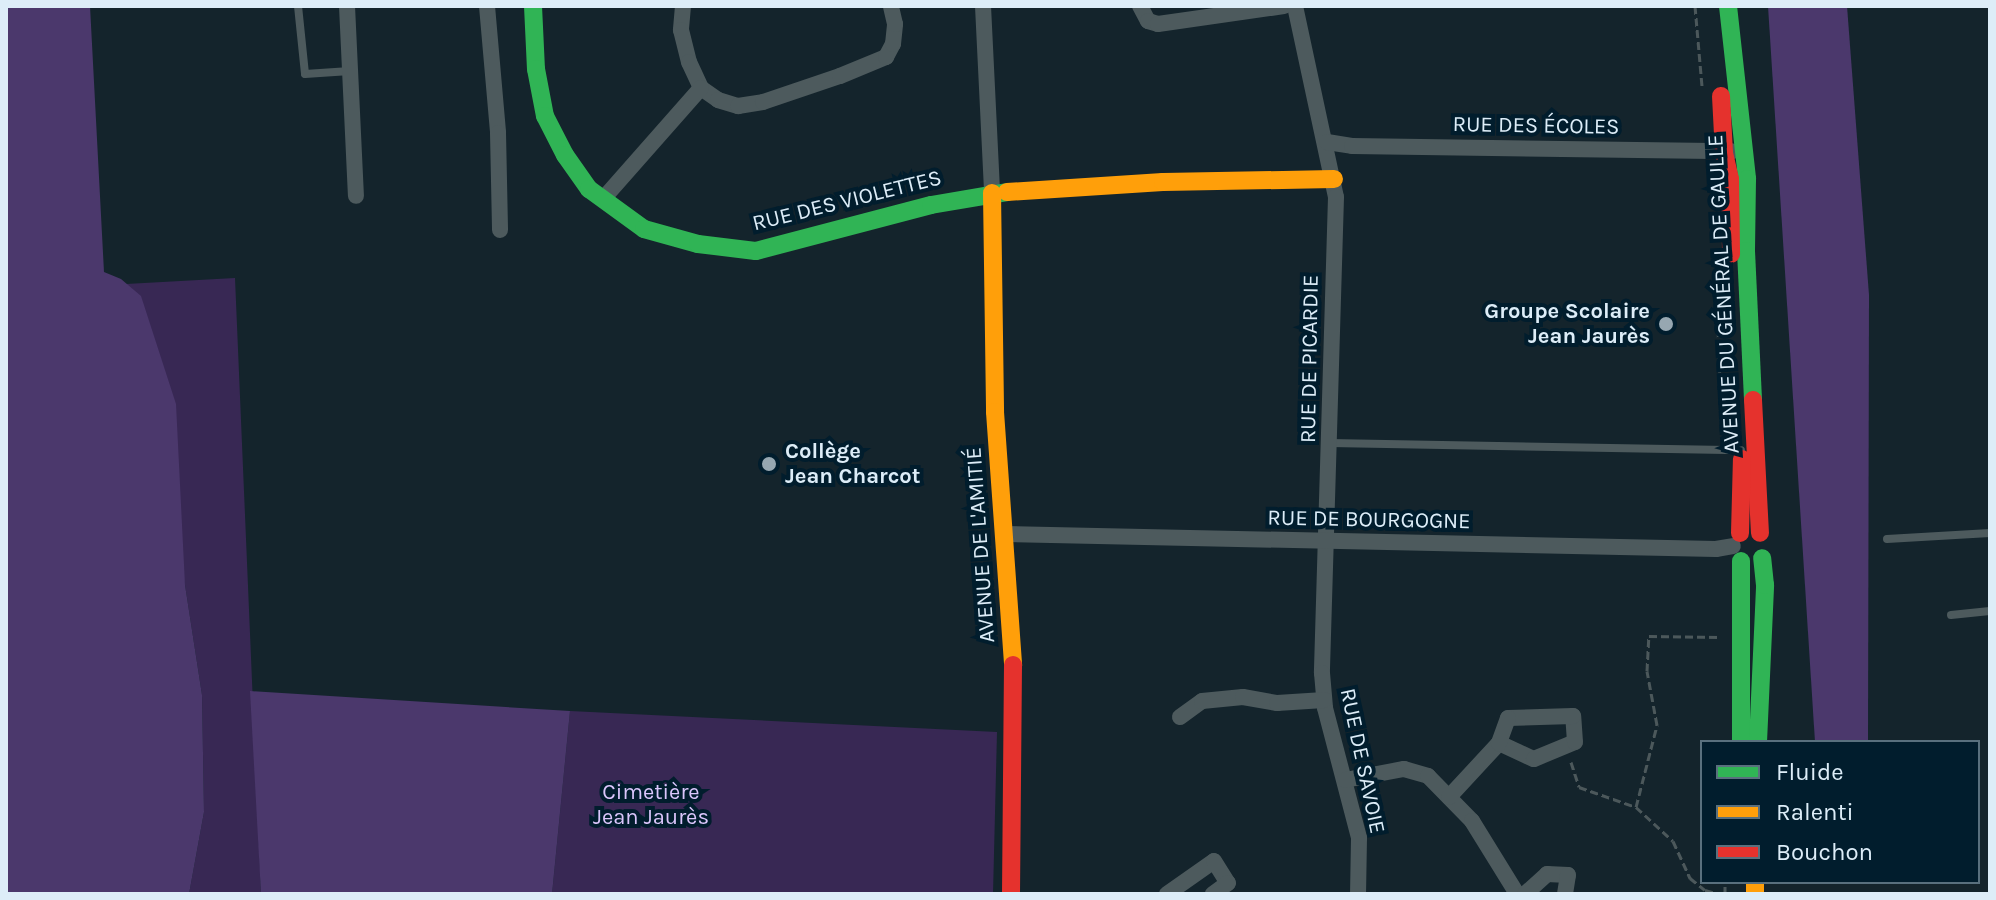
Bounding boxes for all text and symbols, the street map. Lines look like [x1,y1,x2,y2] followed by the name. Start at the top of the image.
[1452,111,1620,141] street label: RUE DES ÉCOLES
[1702,134,1746,454] street label: AVENUE DU GÉNÉRAL DE GAULLE
[750,165,944,237] street label: RUE DES VIOLETTES
[1295,275,1325,443] street label: RUE DE PICARDIE
[1484,298,1650,350] place label: Groupe Scolaire Jean Jaurès
[1657,315,1675,333] marker: Groupe Scolaire Jean Jaurès
[785,438,920,490] place label: Collège Jean Charcot
[961,446,1001,644] street label: AVENUE DE L'AMITIÉ
[760,455,778,473] marker: Collège Jean Charcot
[1267,505,1471,535] street label: RUE DE BOURGOGNE
[1334,686,1390,836] street label: RUE DE SAVOIE
[1700,740,1980,884] legend
[1776,758,1844,786] text: Fluide
[593,779,709,830] park label: Cimetière Jean Jaurès
[1776,798,1854,826] text: Ralenti
[1776,838,1873,866] text: Bouchon

